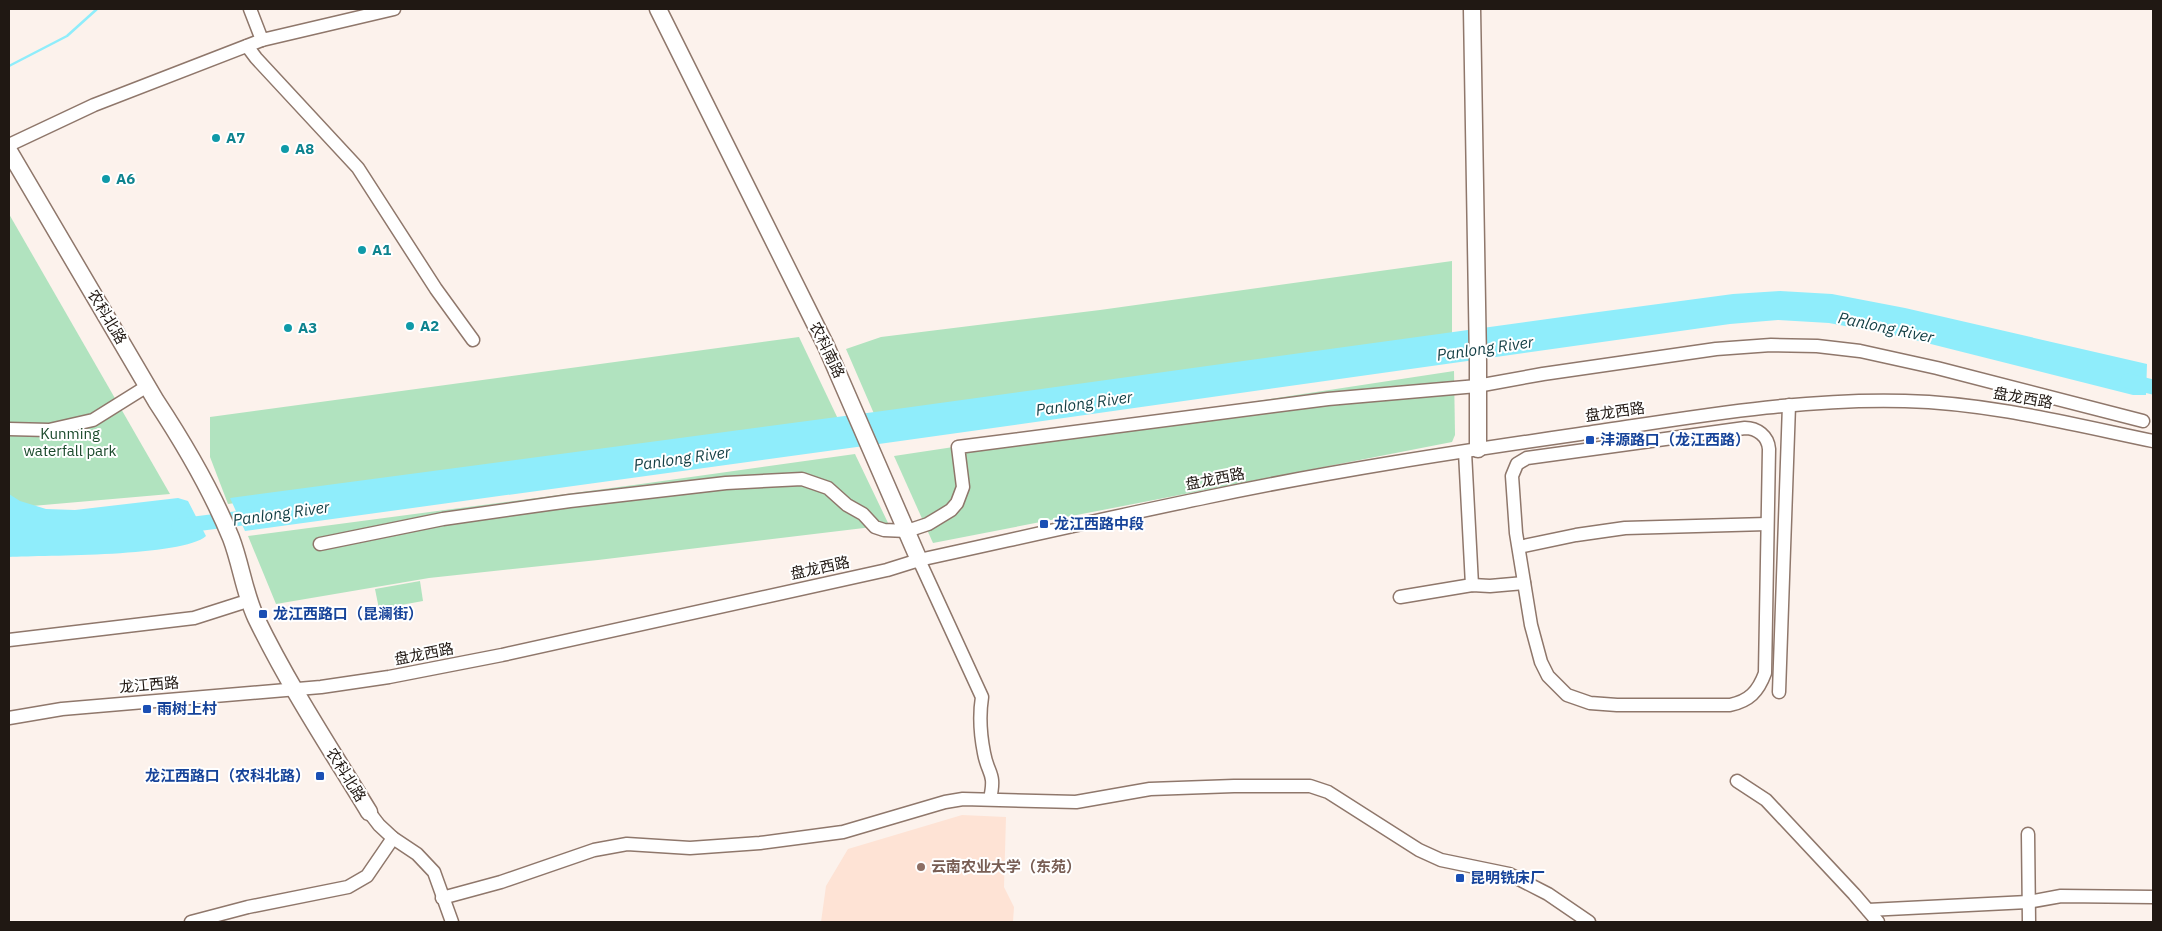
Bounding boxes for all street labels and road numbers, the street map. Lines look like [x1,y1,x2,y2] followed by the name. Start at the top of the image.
[84,286,131,347] street label: 农科北路
[806,319,849,381] street label: 农科南路
[1992,383,2054,412] street label: 盘龙西路
[1584,398,1646,425] street label: 盘龙西路
[1184,463,1246,494] street label: 盘龙西路
[789,552,851,583] street label: 盘龙西路
[393,638,455,669] street label: 盘龙西路
[118,672,180,697] street label: 龙江西路
[322,744,370,805] street label: 农科北路

